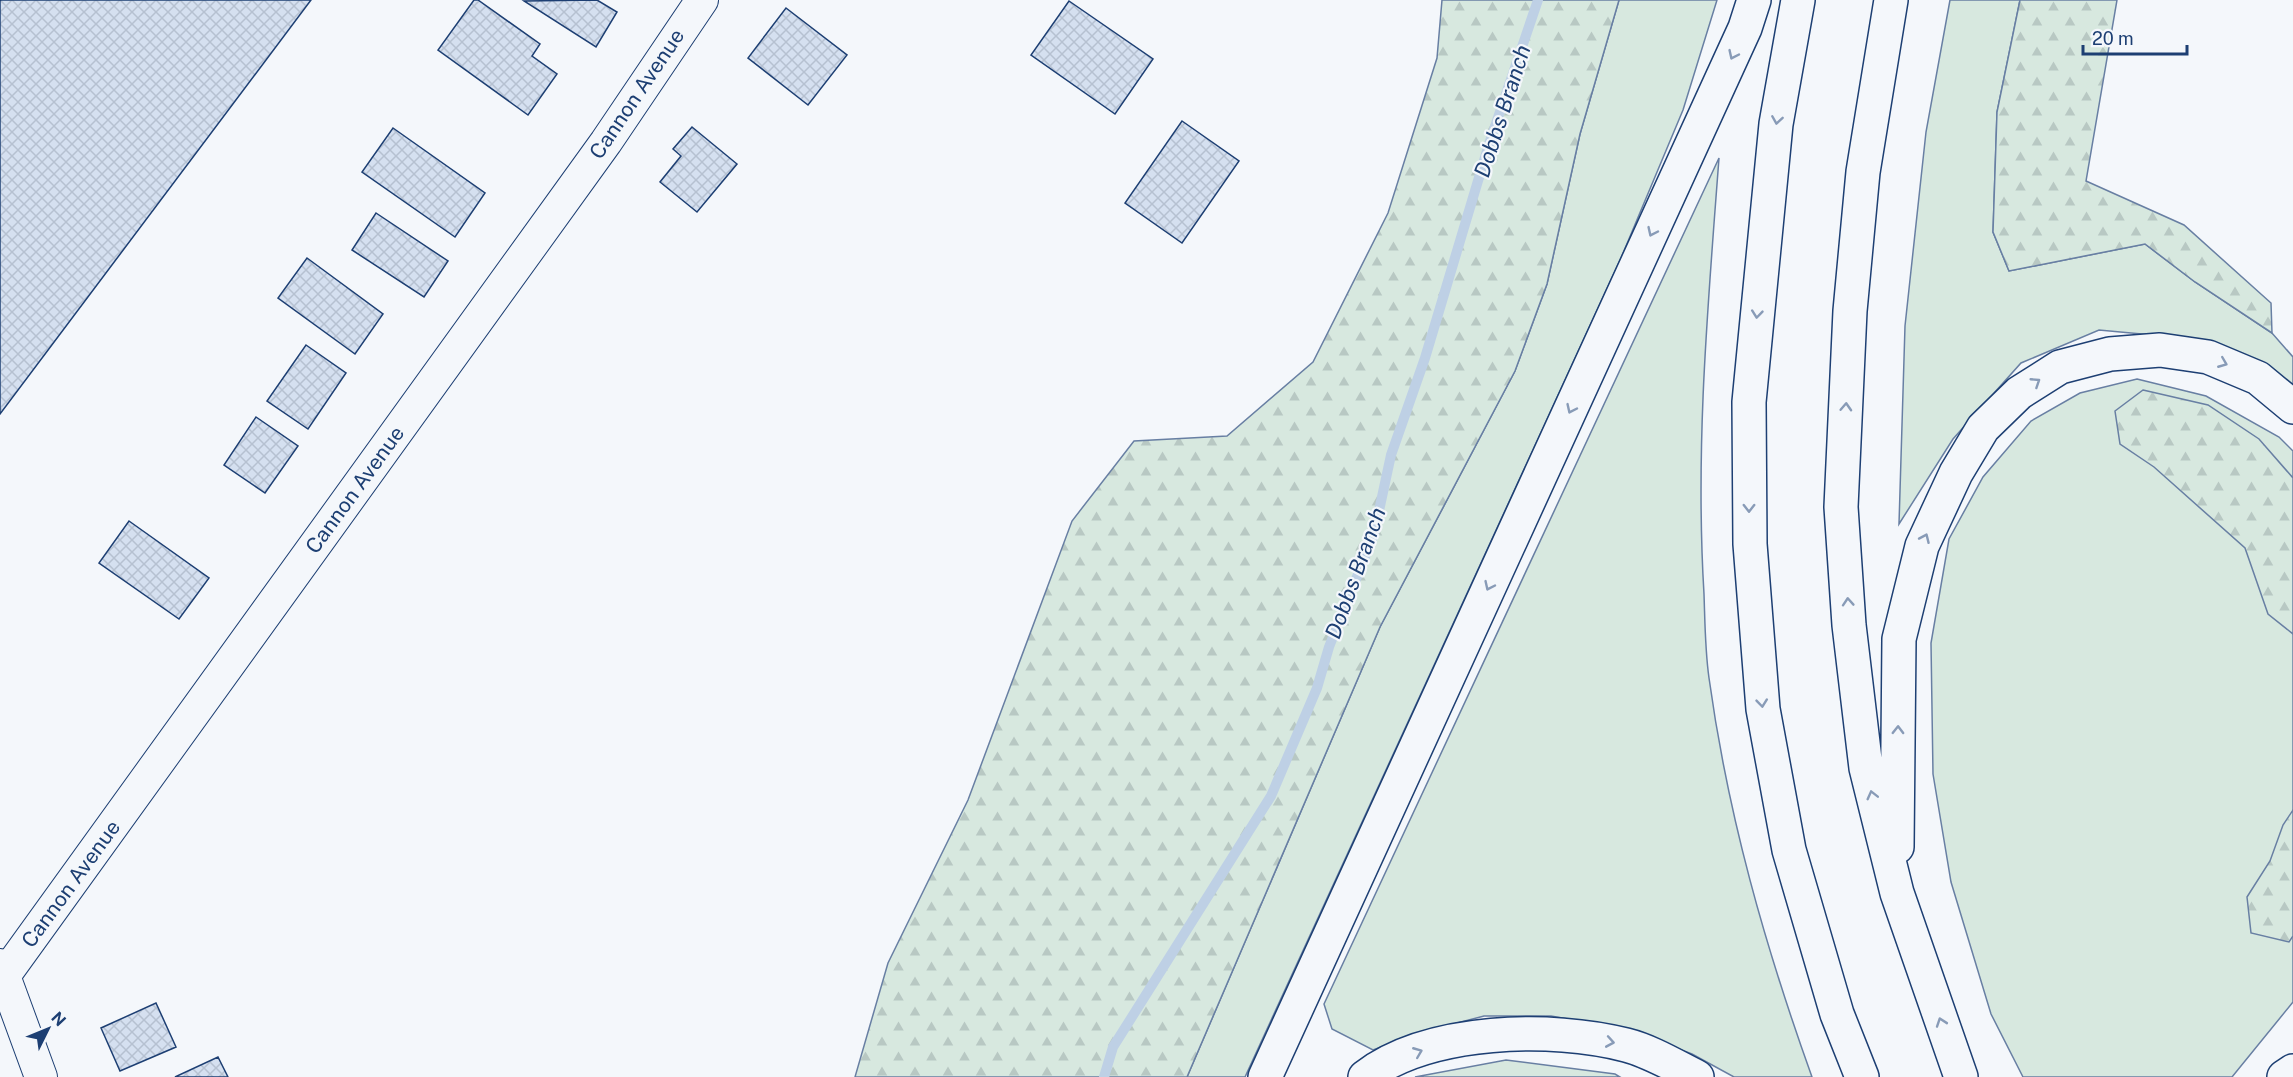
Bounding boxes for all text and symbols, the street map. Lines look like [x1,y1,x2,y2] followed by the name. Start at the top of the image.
[2083,18,2186,56] scale bar
[584,24,689,163] street label: Cannon Avenue
[2092,28,2134,49] text: 20 m
[1468,41,1536,181] water label: Dobbs Branch
[1728,48,1740,59] one-way arrow
[1771,115,1783,124] one-way arrow
[1647,225,1659,236] one-way arrow
[1751,309,1764,318] one-way arrow
[2217,356,2228,369] one-way arrow
[2029,378,2040,389] one-way arrow
[1566,403,1578,414] one-way arrow
[1839,403,1852,412] one-way arrow
[300,421,409,558] street label: Cannon Avenue
[1319,504,1391,642] water label: Dobbs Branch
[1743,504,1756,513] one-way arrow
[1918,534,1930,545] one-way arrow
[1485,580,1497,591] one-way arrow
[1841,598,1854,607] one-way arrow
[1755,698,1768,707] one-way arrow
[1892,725,1904,734] one-way arrow
[1867,790,1880,800] one-way arrow
[16,815,125,952] street label: Cannon Avenue
[18,999,78,1059] north arrow
[47,1008,70,1030] text: N
[1935,1017,1948,1028] one-way arrow
[1604,1035,1614,1048] one-way arrow
[1411,1047,1422,1059] one-way arrow

